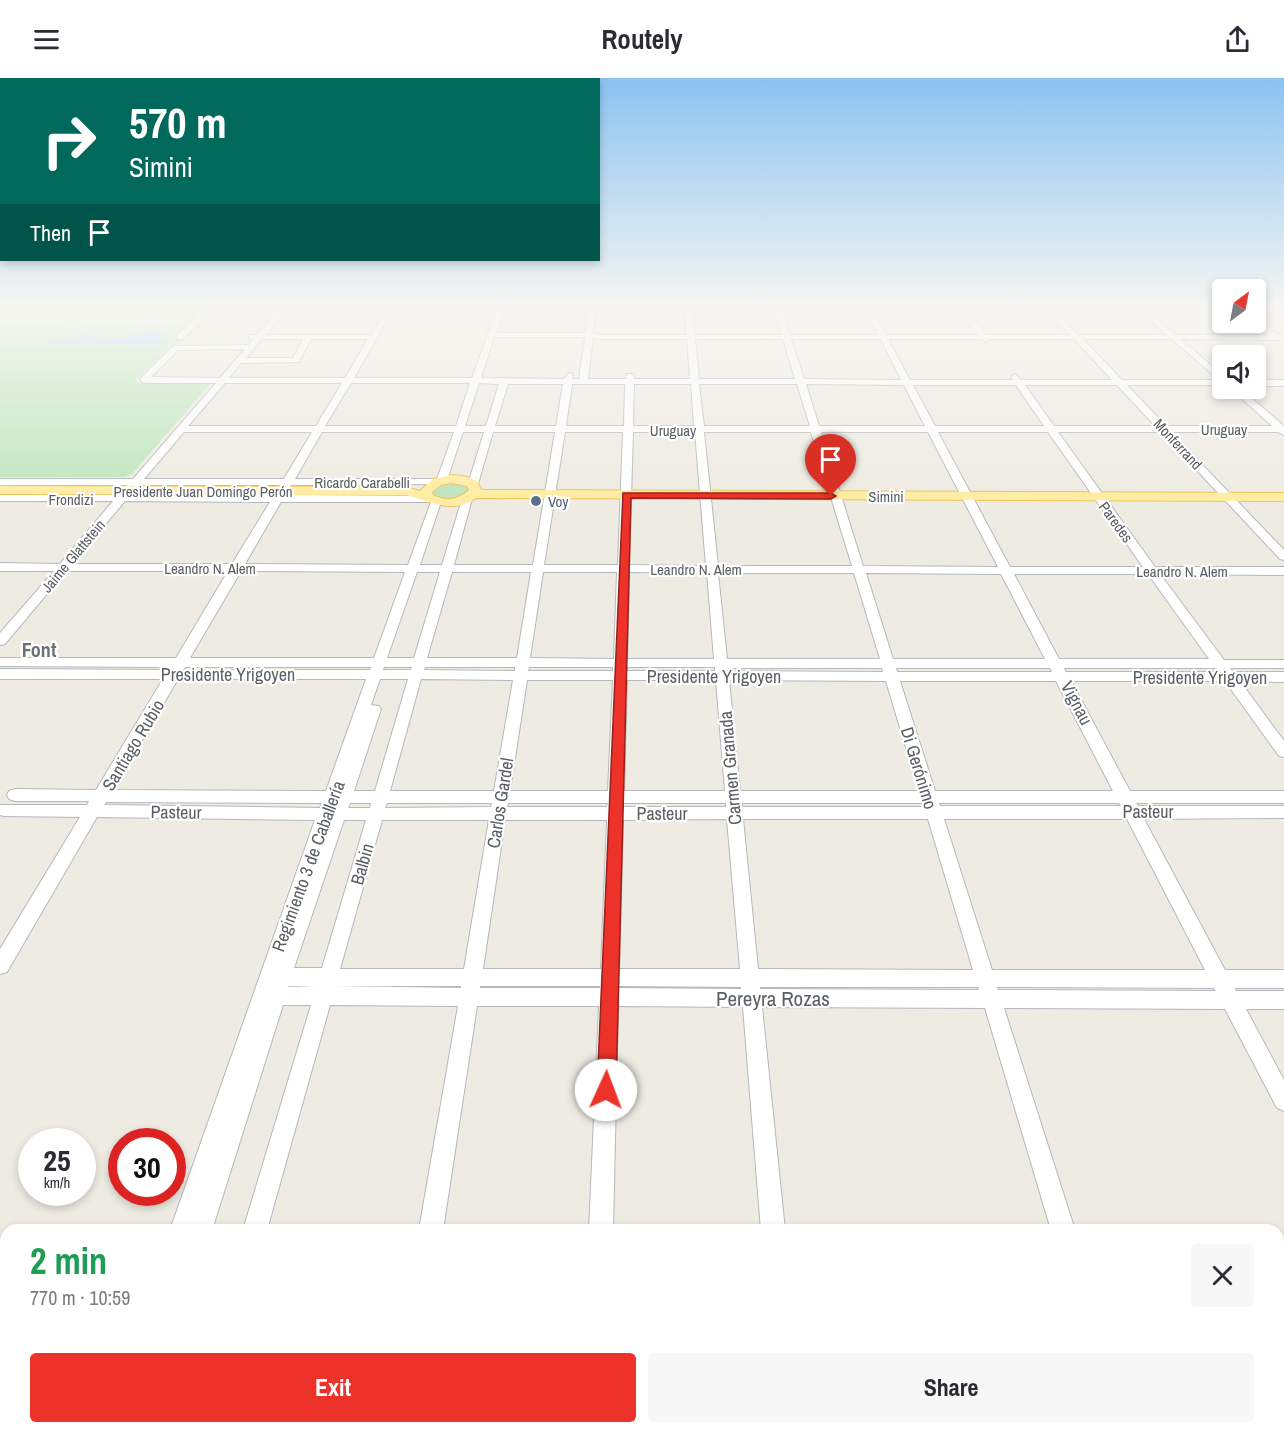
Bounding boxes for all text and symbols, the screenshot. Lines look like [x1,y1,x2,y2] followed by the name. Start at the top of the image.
[601,21,683,57] text: Routely
[30,23,63,56] icon: menu
[1221,23,1254,56] icon: share
[129,95,227,151] text: 570 m
[30,102,108,180] icon: right
[129,149,193,185] text: Simini
[83,216,116,249] icon: arrive
[30,218,71,248] text: Then
[1212,279,1266,333] north arrow
[1212,279,1266,399] map controls
[1212,345,1266,399] button: sound
[1149,414,1207,474] street label: Monferrand
[1201,419,1248,440] street label: Uruguay
[650,420,697,441] street label: Uruguay
[805,434,856,496] pin
[814,443,847,476] icon: arrive
[314,472,410,493] street label: Ricardo Carabelli
[113,481,293,502] street label: Presidente Juan Domingo Perón
[868,486,904,507] street label: Simini
[48,489,94,510] street label: Frondizi
[548,491,569,512] place label: Voy
[529,494,543,508] marker: Voy
[1094,497,1138,547] street label: Paredes
[36,515,110,597] street label: Jaime Glattstein
[164,558,256,579] street label: Leandro N. Alem
[650,559,742,580] street label: Leandro N. Alem
[1136,561,1228,582] street label: Leandro N. Alem
[22,636,57,663] district label: Font
[161,662,295,687] street label: Presidente Yrigoyen
[647,664,781,689] street label: Presidente Yrigoyen
[1133,665,1267,690] street label: Presidente Yrigoyen
[1055,677,1099,729] street label: Vignau
[96,695,170,795] street label: Santiago Rubio
[713,710,747,826] street label: Carmen Granada
[895,724,943,812] street label: Di Gerónimo
[481,756,519,850] street label: Carlos Gardel
[265,777,351,955] street label: Regimiento 3 de Caballería
[150,799,202,825] street label: Pasteur
[1123,799,1174,824] street label: Pasteur
[637,801,688,826] street label: Pasteur
[344,840,380,888] street label: Balbin
[716,984,830,1013] street label: Pereyra Rozas
[574,1058,638,1122] position arrow
[108,1128,186,1206] speed limit sign: 30
[43,1140,71,1180] text: 25
[44,1172,70,1193] text: km/h
[30,1237,107,1285] text: 2 min
[1191,1244,1254,1307] button: close
[30,1284,130,1311] text: 770 m · 10:59
[30,1353,636,1422] button: Exit
[648,1353,1254,1422] button: Share

